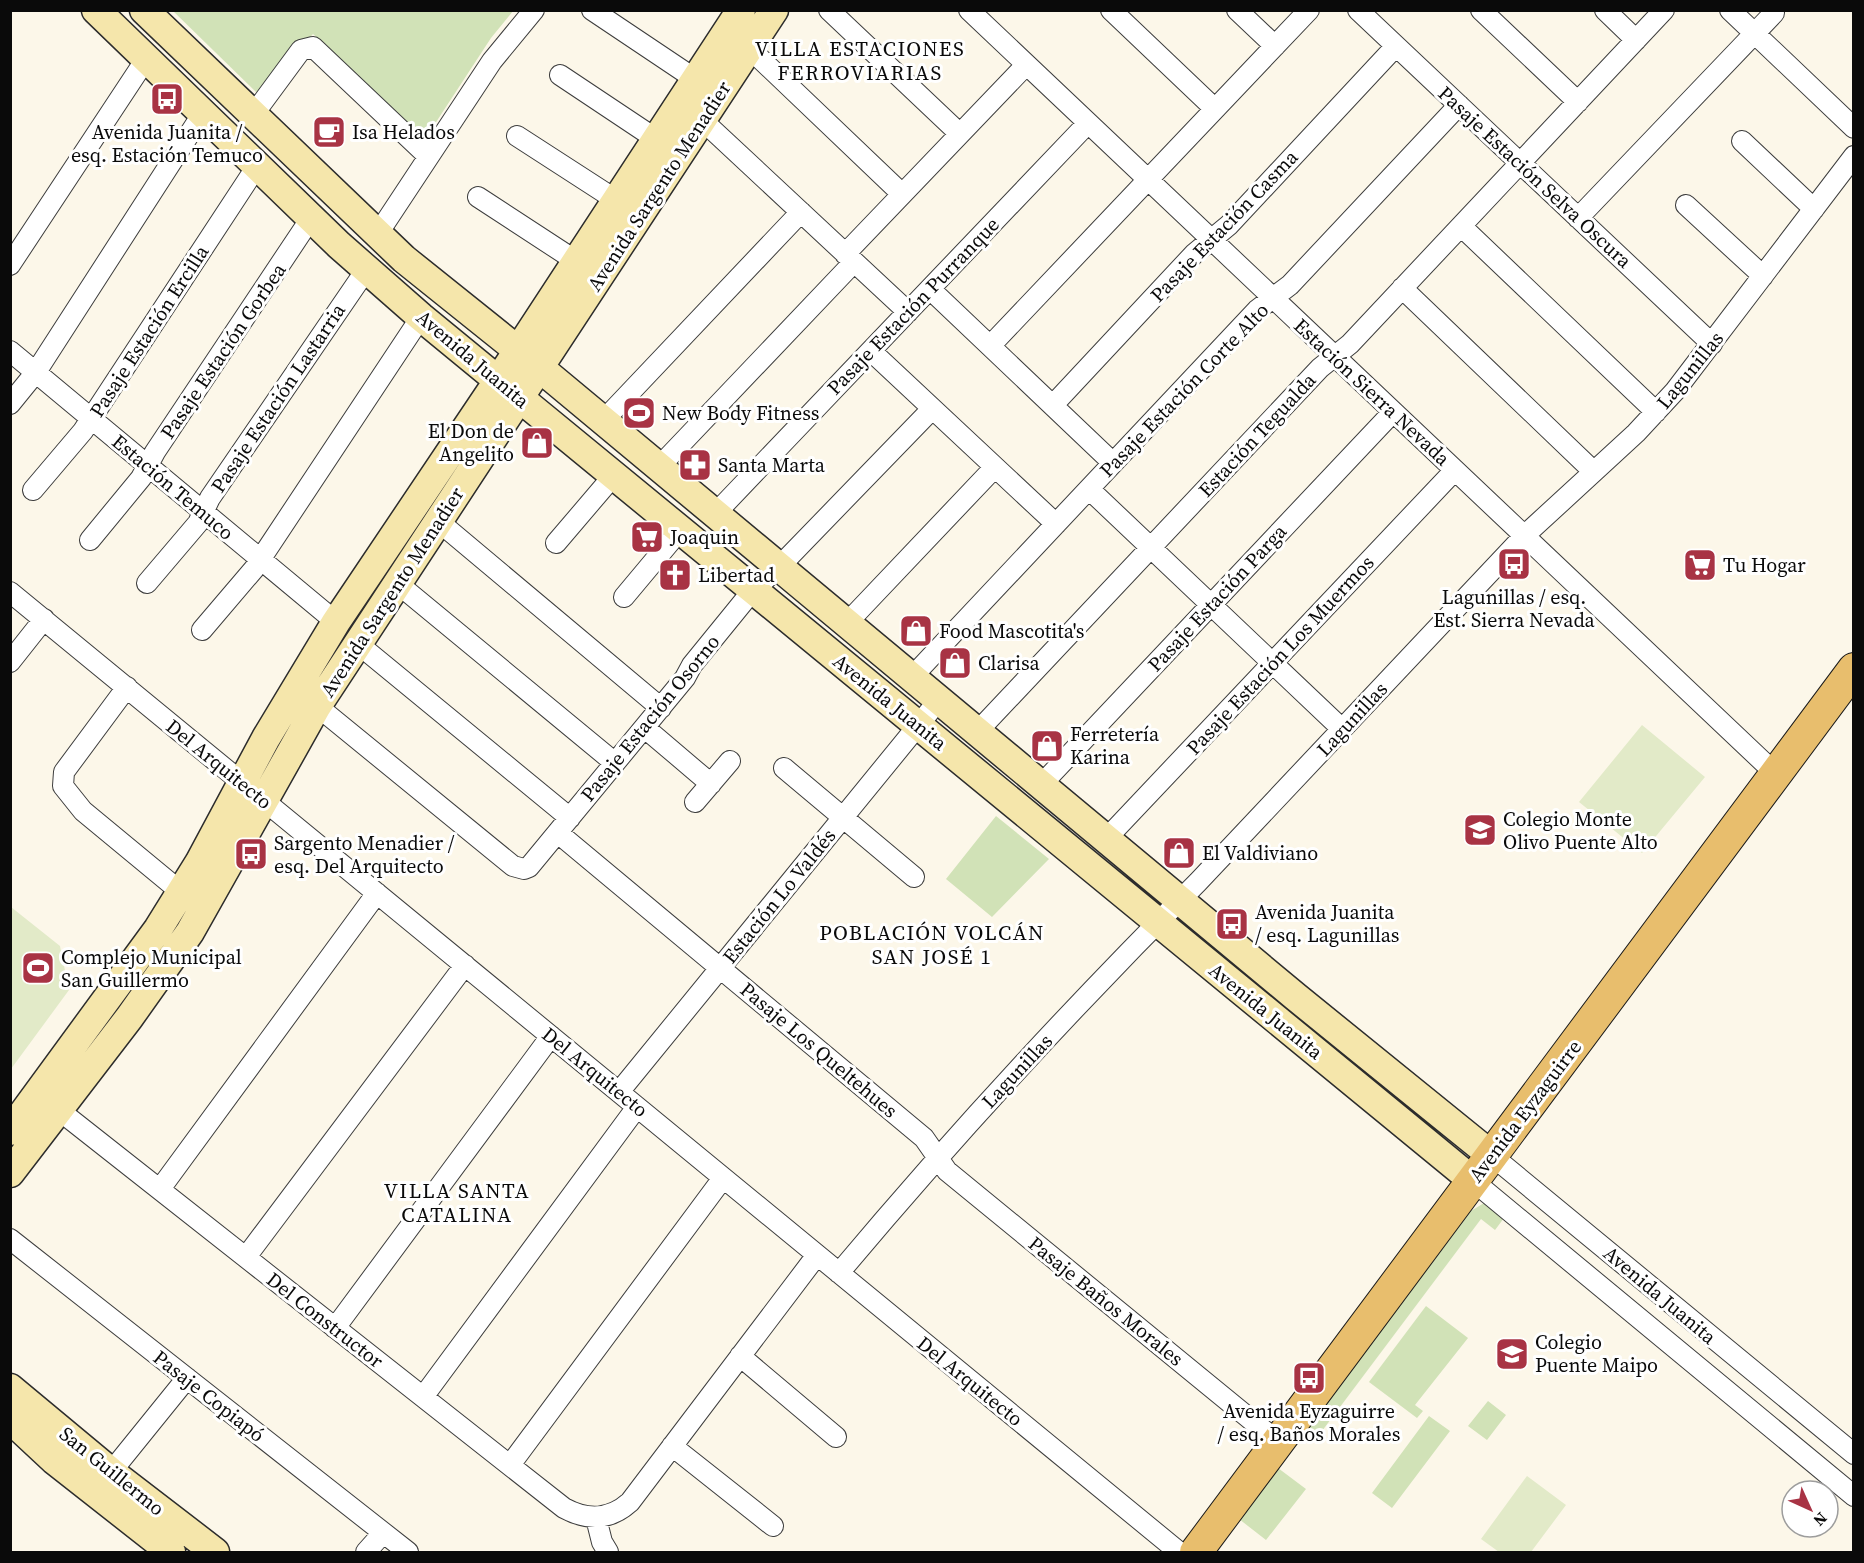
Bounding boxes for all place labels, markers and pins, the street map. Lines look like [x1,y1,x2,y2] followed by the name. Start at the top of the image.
[149,81,185,117] bus stop icon: Avenida Juanita / esq. Estación Temuco
[311,114,347,150] cafe icon: Isa Helados
[71,118,263,169] place label: Avenida Juanita / esq. Estación Temuco
[352,118,455,146] place label: Isa Helados
[621,395,657,431] sports icon: New Body Fitness
[662,399,820,427] place label: New Body Fitness
[428,417,514,468] place label: El Don de Angelito
[519,425,555,461] shop icon: El Don de Angelito
[677,447,713,483] pharmacy icon: Santa Marta
[718,451,826,479] place label: Santa Marta
[629,519,665,555] supermarket icon: Joaquin
[669,523,739,551] place label: Joaquin
[1496,546,1532,582] bus stop icon: Lagunillas / esq. Est. Sierra Nevada
[1682,547,1718,583] supermarket icon: Tu Hogar
[1723,551,1806,579] place label: Tu Hogar
[657,557,693,593] church icon: Libertad
[698,561,775,589] place label: Libertad
[1433,583,1596,634] place label: Lagunillas / esq. Est. Sierra Nevada
[898,613,934,649] shop icon: Food Mascotita's
[939,617,1084,645] place label: Food Mascotita's
[937,645,973,681] shop icon: Clarisa
[978,649,1041,677] place label: Clarisa
[1070,720,1160,771] place label: Ferretería Karina
[1029,728,1065,764] shop icon: Ferretería Karina
[1503,805,1658,856] place label: Colegio Monte Olivo Puente Alto
[1462,812,1498,848] school or university icon: Colegio Monte Olivo Puente Alto
[274,829,455,880] place label: Sargento Menadier / esq. Del Arquitecto
[1161,835,1197,871] shop icon: El Valdiviano
[233,836,269,872] bus stop icon: Sargento Menadier / esq. Del Arquitecto
[1202,839,1318,867] place label: El Valdiviano
[1255,898,1400,949] place label: Avenida Juanita / esq. Lagunillas
[1214,906,1250,942] bus stop icon: Avenida Juanita / esq. Lagunillas
[61,943,242,994] place label: Complejo Municipal San Guillermo
[20,950,56,986] sports icon: Complejo Municipal San Guillermo
[1535,1328,1658,1379] place label: Colegio Puente Maipo
[1494,1336,1530,1372] school or university icon: Colegio Puente Maipo
[1291,1360,1327,1396] bus stop icon: Avenida Eyzaguirre / esq. Baños Morales
[1218,1397,1400,1448] place label: Avenida Eyzaguirre / esq. Baños Morales

